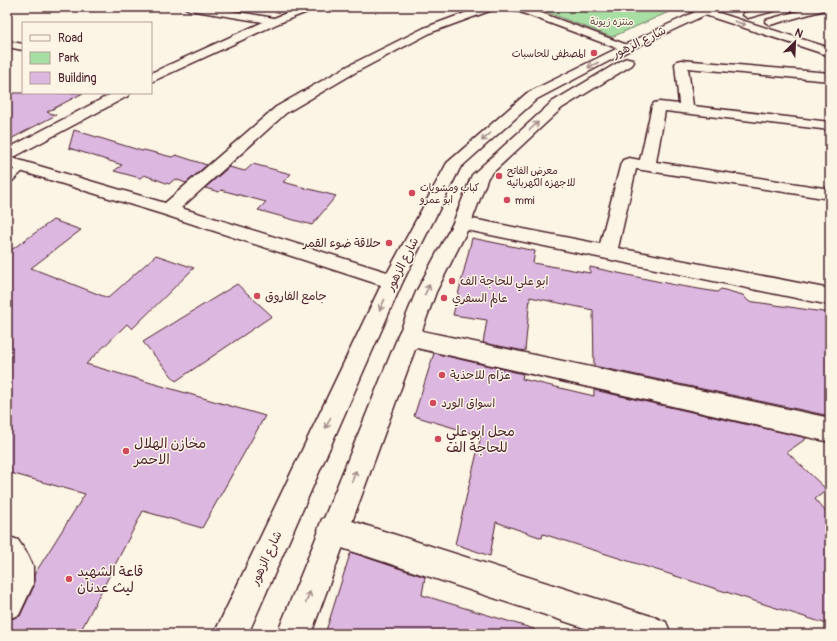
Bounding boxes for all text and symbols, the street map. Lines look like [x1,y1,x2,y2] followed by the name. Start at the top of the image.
[590,16,634,28] park label: منتزه زيونة
[733,20,746,27] one-way arrow
[22,22,152,94] legend
[775,22,815,62] north arrow
[609,23,669,63] street label: شارع الزهور
[793,26,805,41] text: N
[58,31,83,46] text: Road
[512,48,586,61] place label: المصطفى للحاسبات
[589,48,599,58] marker: المصطفى للحاسبات
[58,51,79,66] text: Park
[587,62,599,69] one-way arrow
[58,71,97,86] text: Building
[529,121,539,130] one-way arrow
[481,132,491,141] one-way arrow
[507,165,576,189] place label: معرض الفاتح للاجهزه الكهربائيه
[494,171,504,181] marker: معرض الفاتح للاجهزه الكهربائيه
[419,182,479,206] place label: كباب ومشويات ابو عمرو
[407,188,417,198] marker: كباب ومشويات ابو عمرو
[502,195,512,205] marker: mmi
[515,195,535,207] place label: mmi
[382,235,423,295] street label: شارع الزهور
[302,236,381,251] place label: حلاقة ضوء القمر
[384,238,394,248] marker: حلاقة ضوء القمر
[460,274,549,292] place label: ابو علي للحاجة الف
[447,276,457,286] marker: ابو علي للحاجة الف
[424,284,431,296] one-way arrow
[265,289,327,305] place label: جامع الفاروق
[252,291,262,301] marker: جامع الفاروق
[452,291,508,308] place label: عالم السفري
[439,293,449,303] marker: عالم السفري
[378,299,385,311] one-way arrow
[450,368,511,384] place label: عزام للاحذية
[437,370,447,380] marker: عزام للاحذية
[441,396,495,411] place label: اسواق الورد
[428,398,438,408] marker: اسواق الورد
[324,417,331,429] one-way arrow
[446,423,515,456] place label: محل ابو علي للحاجة الف
[433,434,443,444] marker: محل ابو علي للحاجة الف
[133,435,206,468] place label: مخازن الهلال الاحمر
[121,446,131,456] marker: مخازن الهلال الاحمر
[350,470,358,482] one-way arrow
[247,529,286,589] street label: شارع الزهور
[77,563,143,596] place label: قاعة الشهيد ليث عدنان
[64,574,74,584] marker: قاعة الشهيد ليث عدنان
[304,592,312,604] one-way arrow

